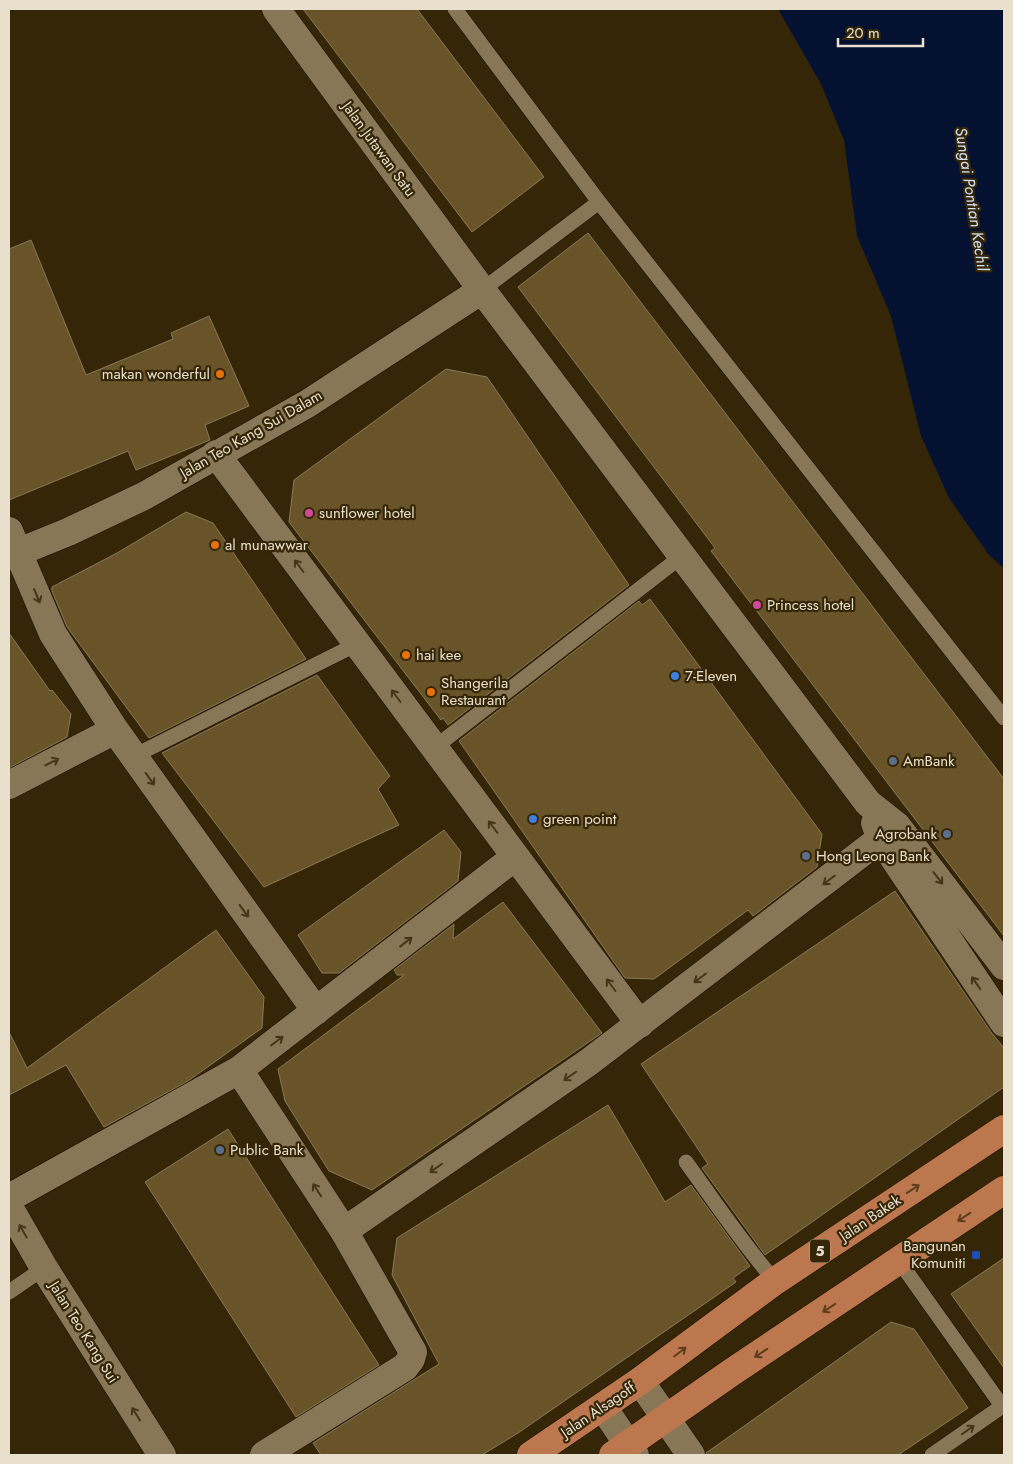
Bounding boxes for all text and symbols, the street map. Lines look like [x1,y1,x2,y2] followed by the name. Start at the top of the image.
[838,15,923,47] scale bar
[846,22,880,44] text: 20 m
[336,95,421,201] street label: Jalan Jutawan Satu
[949,126,995,274] water label: Sungai Pontian Kechil
[102,363,210,385] place label: makan wonderful
[214,368,226,380] marker: makan wonderful
[174,384,326,485] street label: Jalan Teo Kang Sui Dalam
[319,502,415,524] place label: sunflower hotel
[303,507,315,519] marker: sunflower hotel
[225,534,309,556] place label: al munawwar
[209,539,221,551] marker: al munawwar
[294,559,304,573] one-way arrow
[32,588,42,603] one-way arrow
[767,594,854,616] place label: Princess hotel
[751,599,763,611] marker: Princess hotel
[416,644,462,666] place label: hai kee
[400,649,412,661] marker: hai kee
[685,665,737,687] place label: 7-Eleven
[669,670,681,682] marker: 7-Eleven
[441,672,508,711] place label: Shangerila Restaurant
[425,686,437,698] marker: Shangerila Restaurant
[391,689,401,703] one-way arrow
[903,750,955,772] place label: AmBank
[887,755,899,767] marker: AmBank
[44,757,59,766] one-way arrow
[144,771,155,785] one-way arrow
[543,808,617,830] place label: green point
[527,813,539,825] marker: green point
[487,821,498,834] one-way arrow
[875,823,937,845] place label: Agrobank
[941,828,953,840] marker: Agrobank
[816,845,930,867] place label: Hong Leong Bank
[800,850,812,862] marker: Hong Leong Bank
[932,871,943,884] one-way arrow
[823,874,836,885] one-way arrow
[239,903,249,917] one-way arrow
[399,936,412,947] one-way arrow
[694,973,707,984] one-way arrow
[971,976,981,990] one-way arrow
[605,979,616,992] one-way arrow
[270,1036,284,1046] one-way arrow
[563,1071,577,1081] one-way arrow
[230,1139,304,1161] place label: Public Bank
[214,1144,226,1156] marker: Public Bank
[429,1163,443,1173] one-way arrow
[312,1183,323,1197] one-way arrow
[906,1184,920,1194] one-way arrow
[833,1189,906,1248] street label: Jalan Bakek
[957,1212,971,1222] one-way arrow
[17,1225,27,1239] one-way arrow
[903,1235,966,1274] place label: Bangunan Komuniti
[810,1240,830,1262] road number: 5
[970,1249,982,1261] marker: Bangunan Komuniti
[43,1275,124,1387] street label: Jalan Teo Kang Sui
[822,1303,836,1313] one-way arrow
[673,1347,687,1357] one-way arrow
[754,1348,768,1358] one-way arrow
[555,1377,640,1444] street label: Jalan Alsagoff
[131,1407,141,1421] one-way arrow
[961,1425,975,1435] one-way arrow

